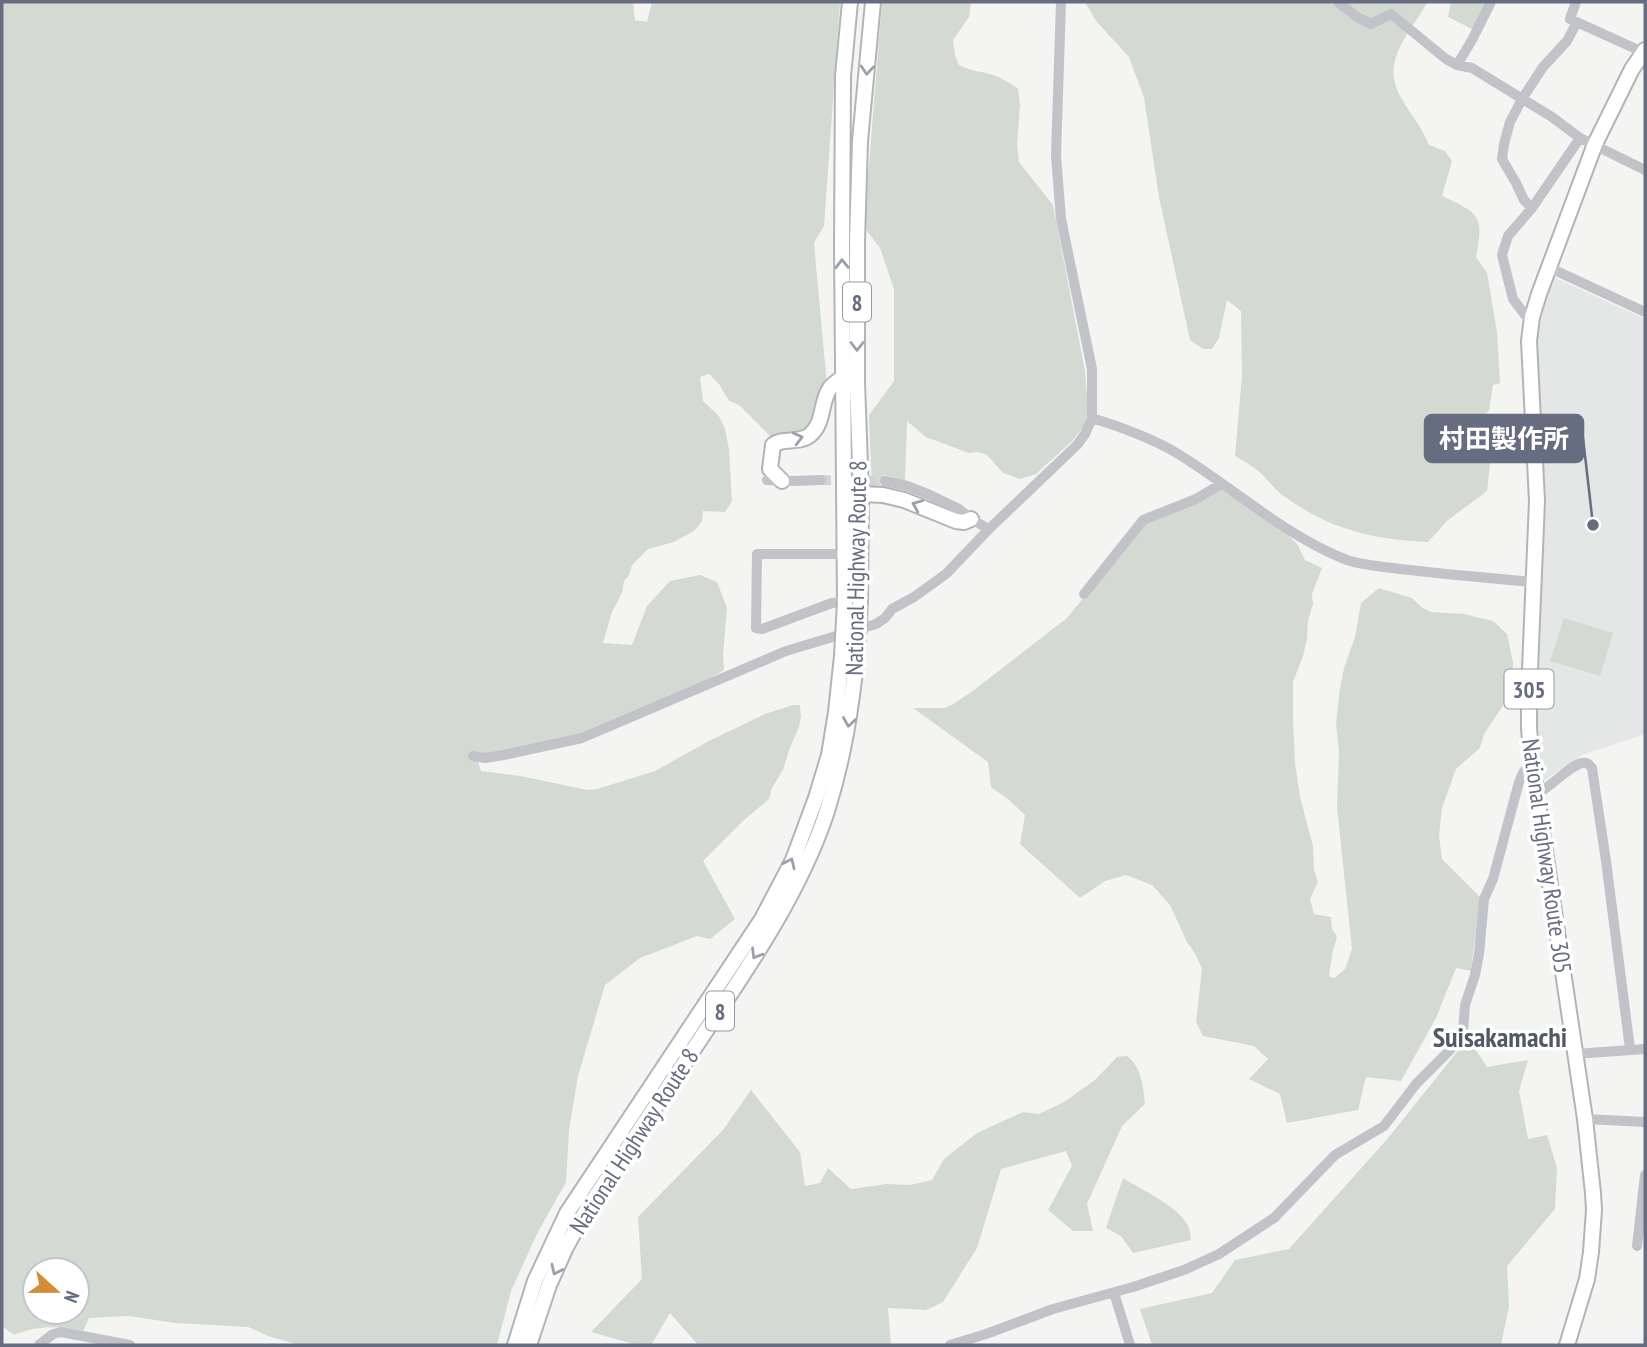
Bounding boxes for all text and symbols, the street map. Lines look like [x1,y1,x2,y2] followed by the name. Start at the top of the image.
[860,65,875,76] one-way arrow
[834,258,850,269] one-way arrow
[843,282,871,322] road number: 8
[849,341,865,352] one-way arrow
[1425,415,1583,462] callout: 村田製作所
[1439,422,1569,455] text: 村田製作所
[792,432,804,446] one-way arrow
[839,460,873,676] street label: National Highway Route 8
[912,499,924,513] one-way arrow
[1504,670,1554,708] road number: 305
[842,716,857,728] one-way arrow
[1515,737,1579,975] street label: National Highway Route 305
[782,858,796,870] one-way arrow
[751,946,764,959] one-way arrow
[706,992,734,1030] road number: 8
[1433,1018,1567,1055] district label: Suisakamachi
[562,1042,706,1240] street label: National Highway Route 8
[21,1256,91,1326] north arrow
[550,1263,564,1275] one-way arrow
[59,1288,85,1306] text: N

